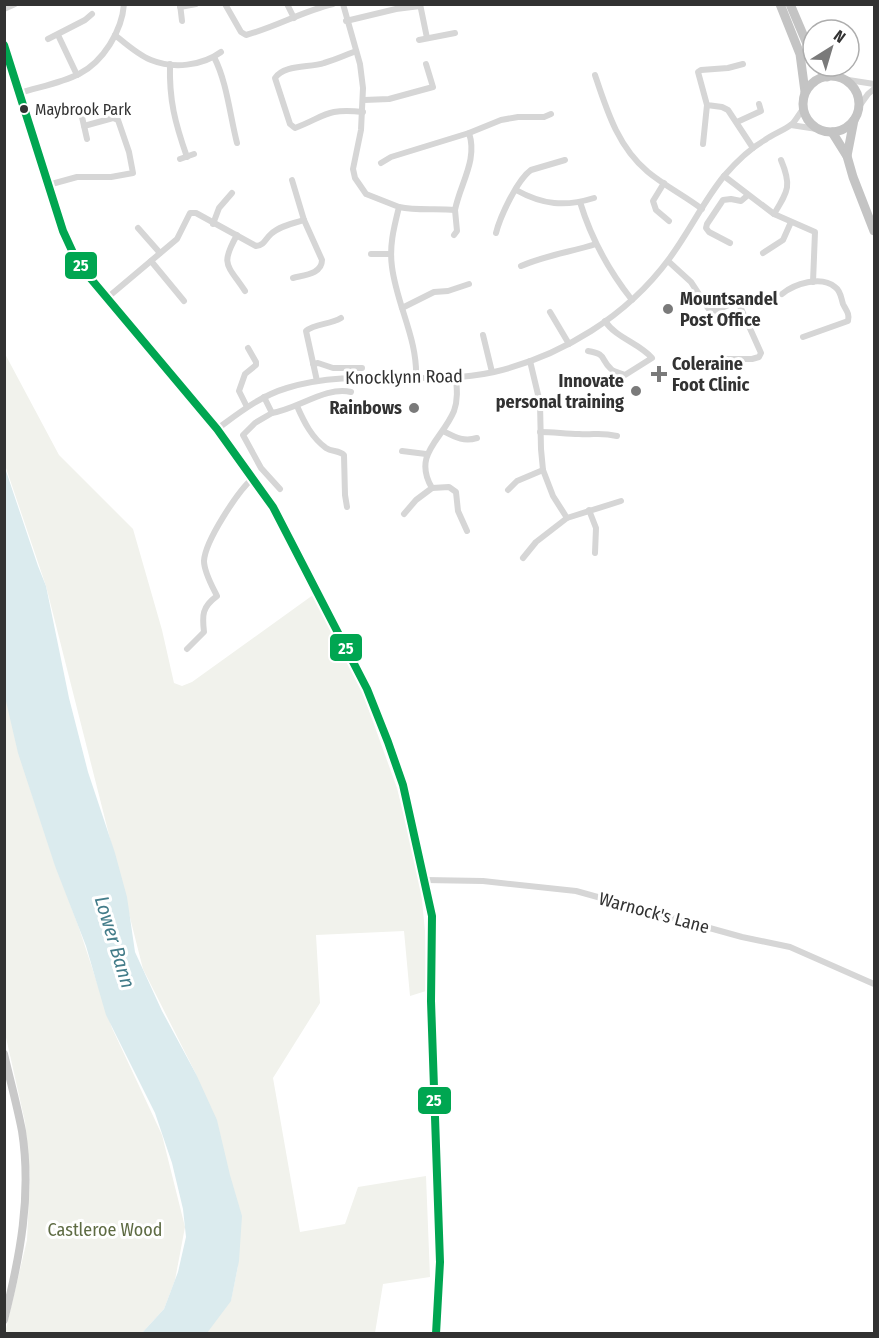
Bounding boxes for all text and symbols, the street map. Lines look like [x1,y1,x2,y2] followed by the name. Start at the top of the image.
[801,18,861,78] north arrow
[830,26,849,47] text: N
[35,100,132,119] place label: Maybrook Park
[18,103,30,115] marker: Maybrook Park
[64,251,98,280] line badge: 25
[72,256,89,275] text: 25
[680,288,778,331] place label: Mountsandel Post Office
[661,302,675,316] marker: Mountsandel Post Office
[672,353,750,396] place label: Coleraine Foot Clinic
[345,365,463,389] street label: Knocklynn Road
[650,365,668,383] marker: Coleraine Foot Clinic
[496,370,624,413] place label: Innovate personal training
[629,384,643,398] marker: Innovate personal training
[329,397,402,419] place label: Rainbows
[407,401,421,415] marker: Rainbows
[329,633,363,662] line badge: 25
[337,639,354,658] text: 25
[596,888,712,938] street label: Warnock's Lane
[90,893,140,991] water label: Lower Bann
[417,1086,452,1115] line badge: 25
[425,1091,442,1110] text: 25
[48,1219,162,1241] park label: Castleroe Wood

